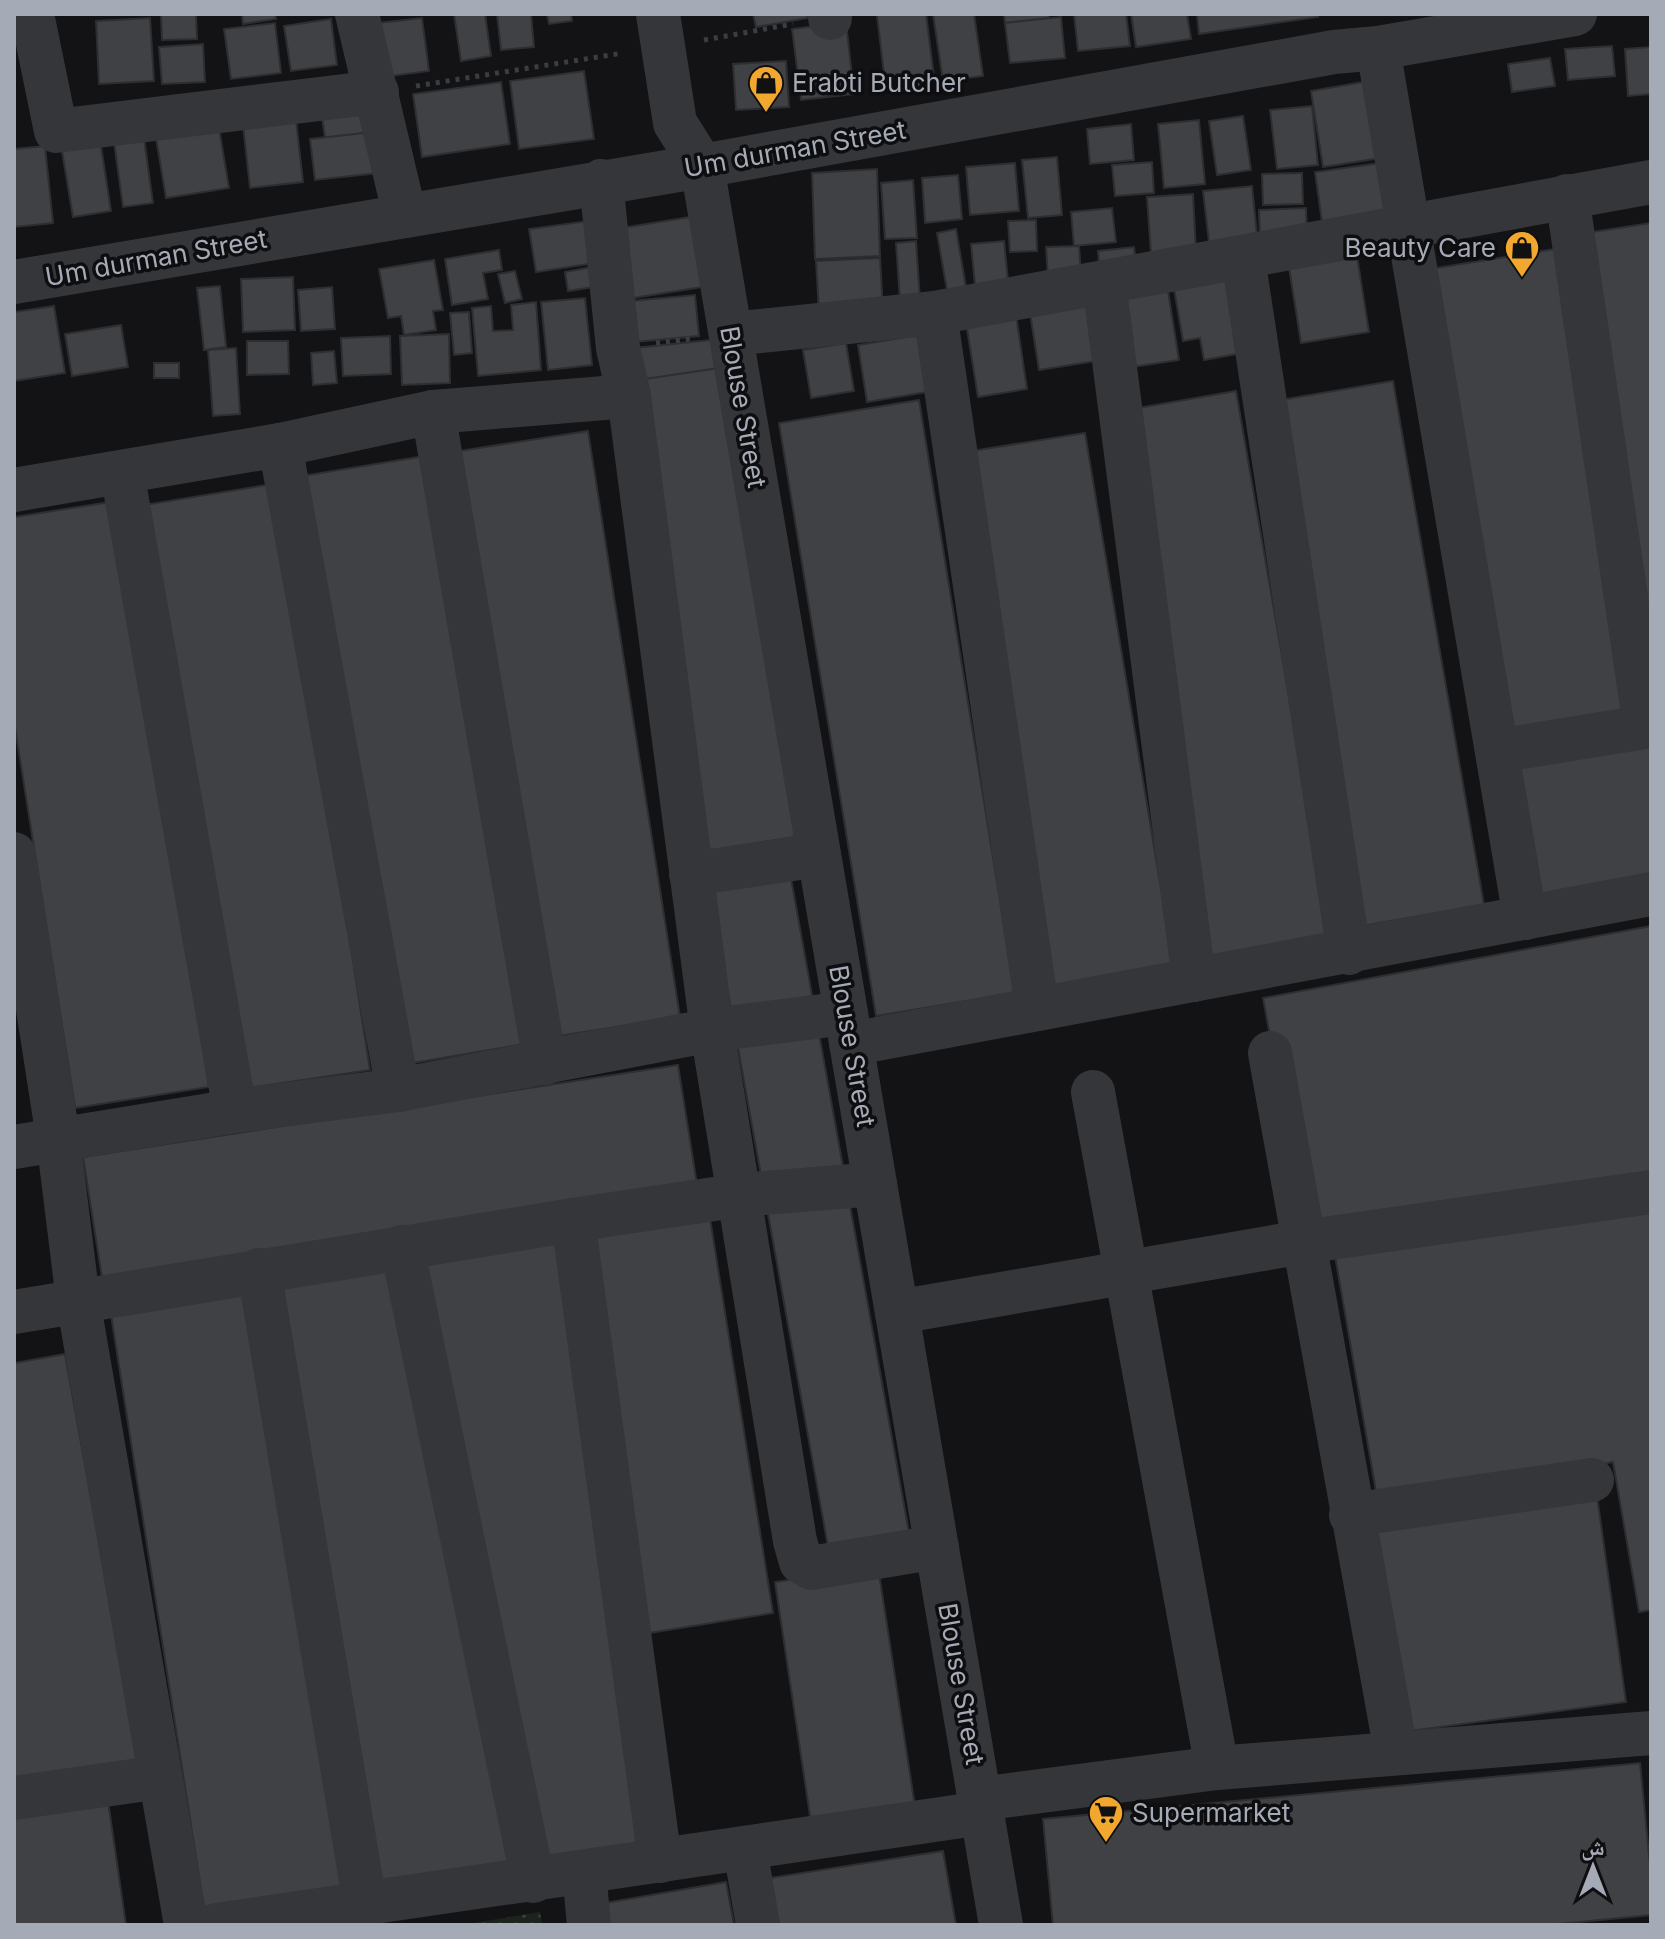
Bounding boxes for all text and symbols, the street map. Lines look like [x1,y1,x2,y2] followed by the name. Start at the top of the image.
[747,64,785,114] shop icon: Erabti Butcher
[792,67,966,98] place label: Erabti Butcher
[682,114,908,183] street label: Um durman Street
[43,223,269,292] street label: Um durman Street
[1503,229,1541,279] shop icon: Beauty Care
[1345,232,1496,263] place label: Beauty Care
[714,324,773,490] street label: Blouse Street
[823,963,882,1129] street label: Blouse Street
[932,1601,991,1767] street label: Blouse Street
[1087,1794,1125,1844] supermarket icon: Supermarket
[1132,1797,1290,1828] place label: Supermarket
[1553,1827,1633,1907] north arrow
[1581,1834,1605,1861] text: ش

